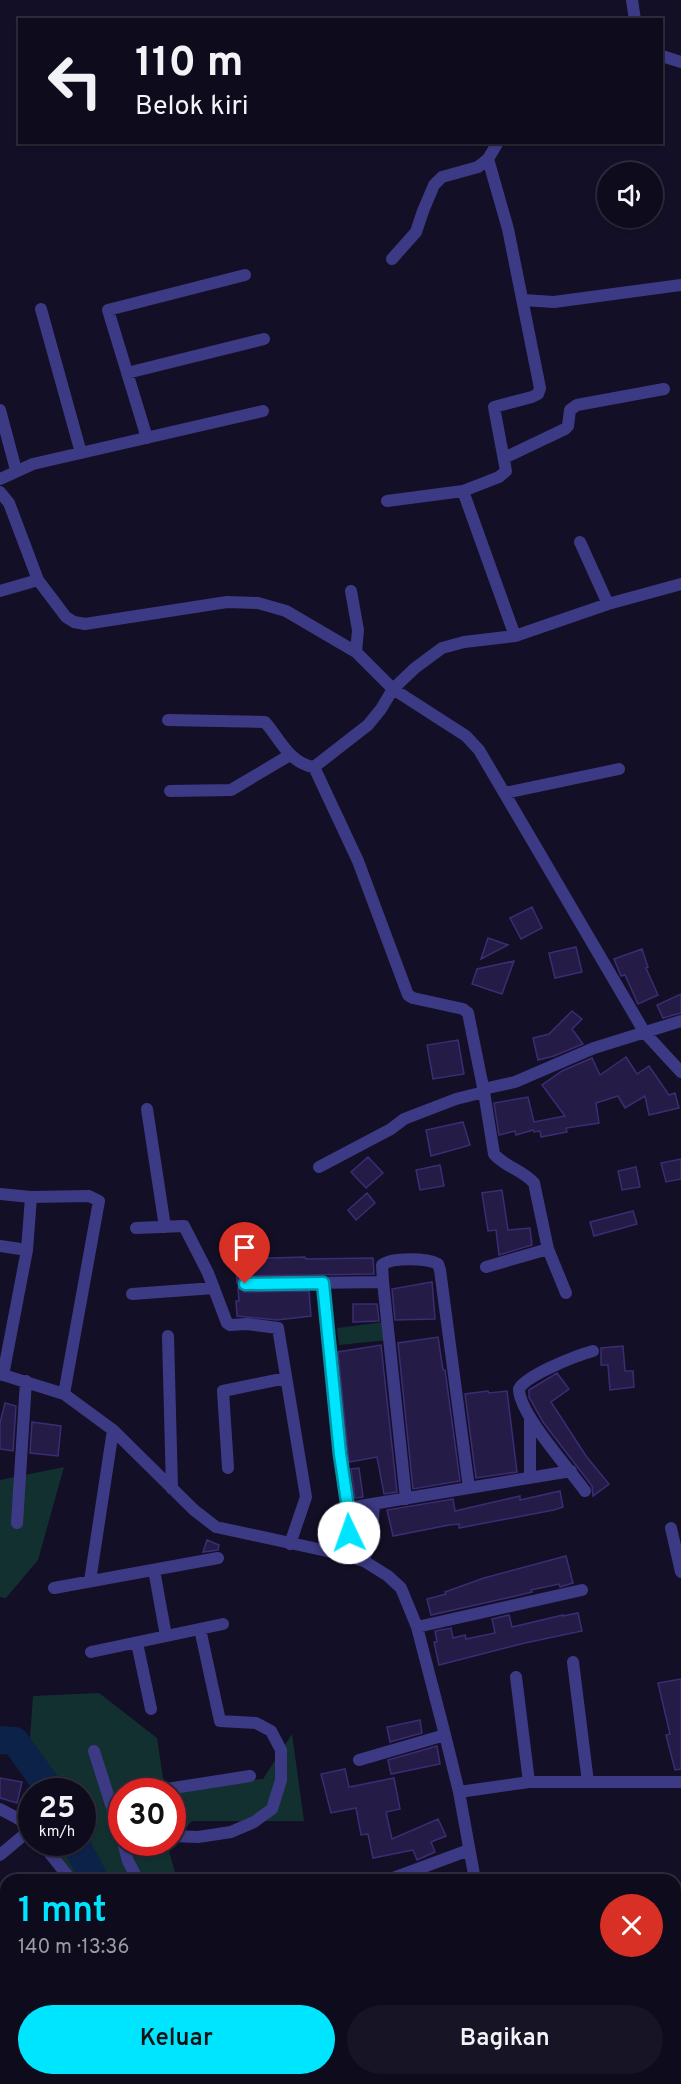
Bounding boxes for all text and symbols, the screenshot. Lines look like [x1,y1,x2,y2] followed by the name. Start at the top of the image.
[135,38,244,91] text: 110 m
[36,42,114,120] icon: left
[135,90,249,124] text: Belok kiri
[597,162,663,228] map controls
[597,162,663,228] button: sound
[219,1222,270,1284] pin
[228,1231,261,1264] icon: arrive
[317,1501,381,1565] position arrow
[108,1778,186,1856] speed limit sign: 30
[39,1791,75,1828] text: 25
[39,1823,75,1842] text: km/h
[18,1889,107,1935] text: 1 mnt
[600,1894,663,1957] button: close
[18,1935,129,1961] text: 140 m · 13:36
[18,2005,335,2074] button: Keluar
[347,2005,663,2074] button: Bagikan

